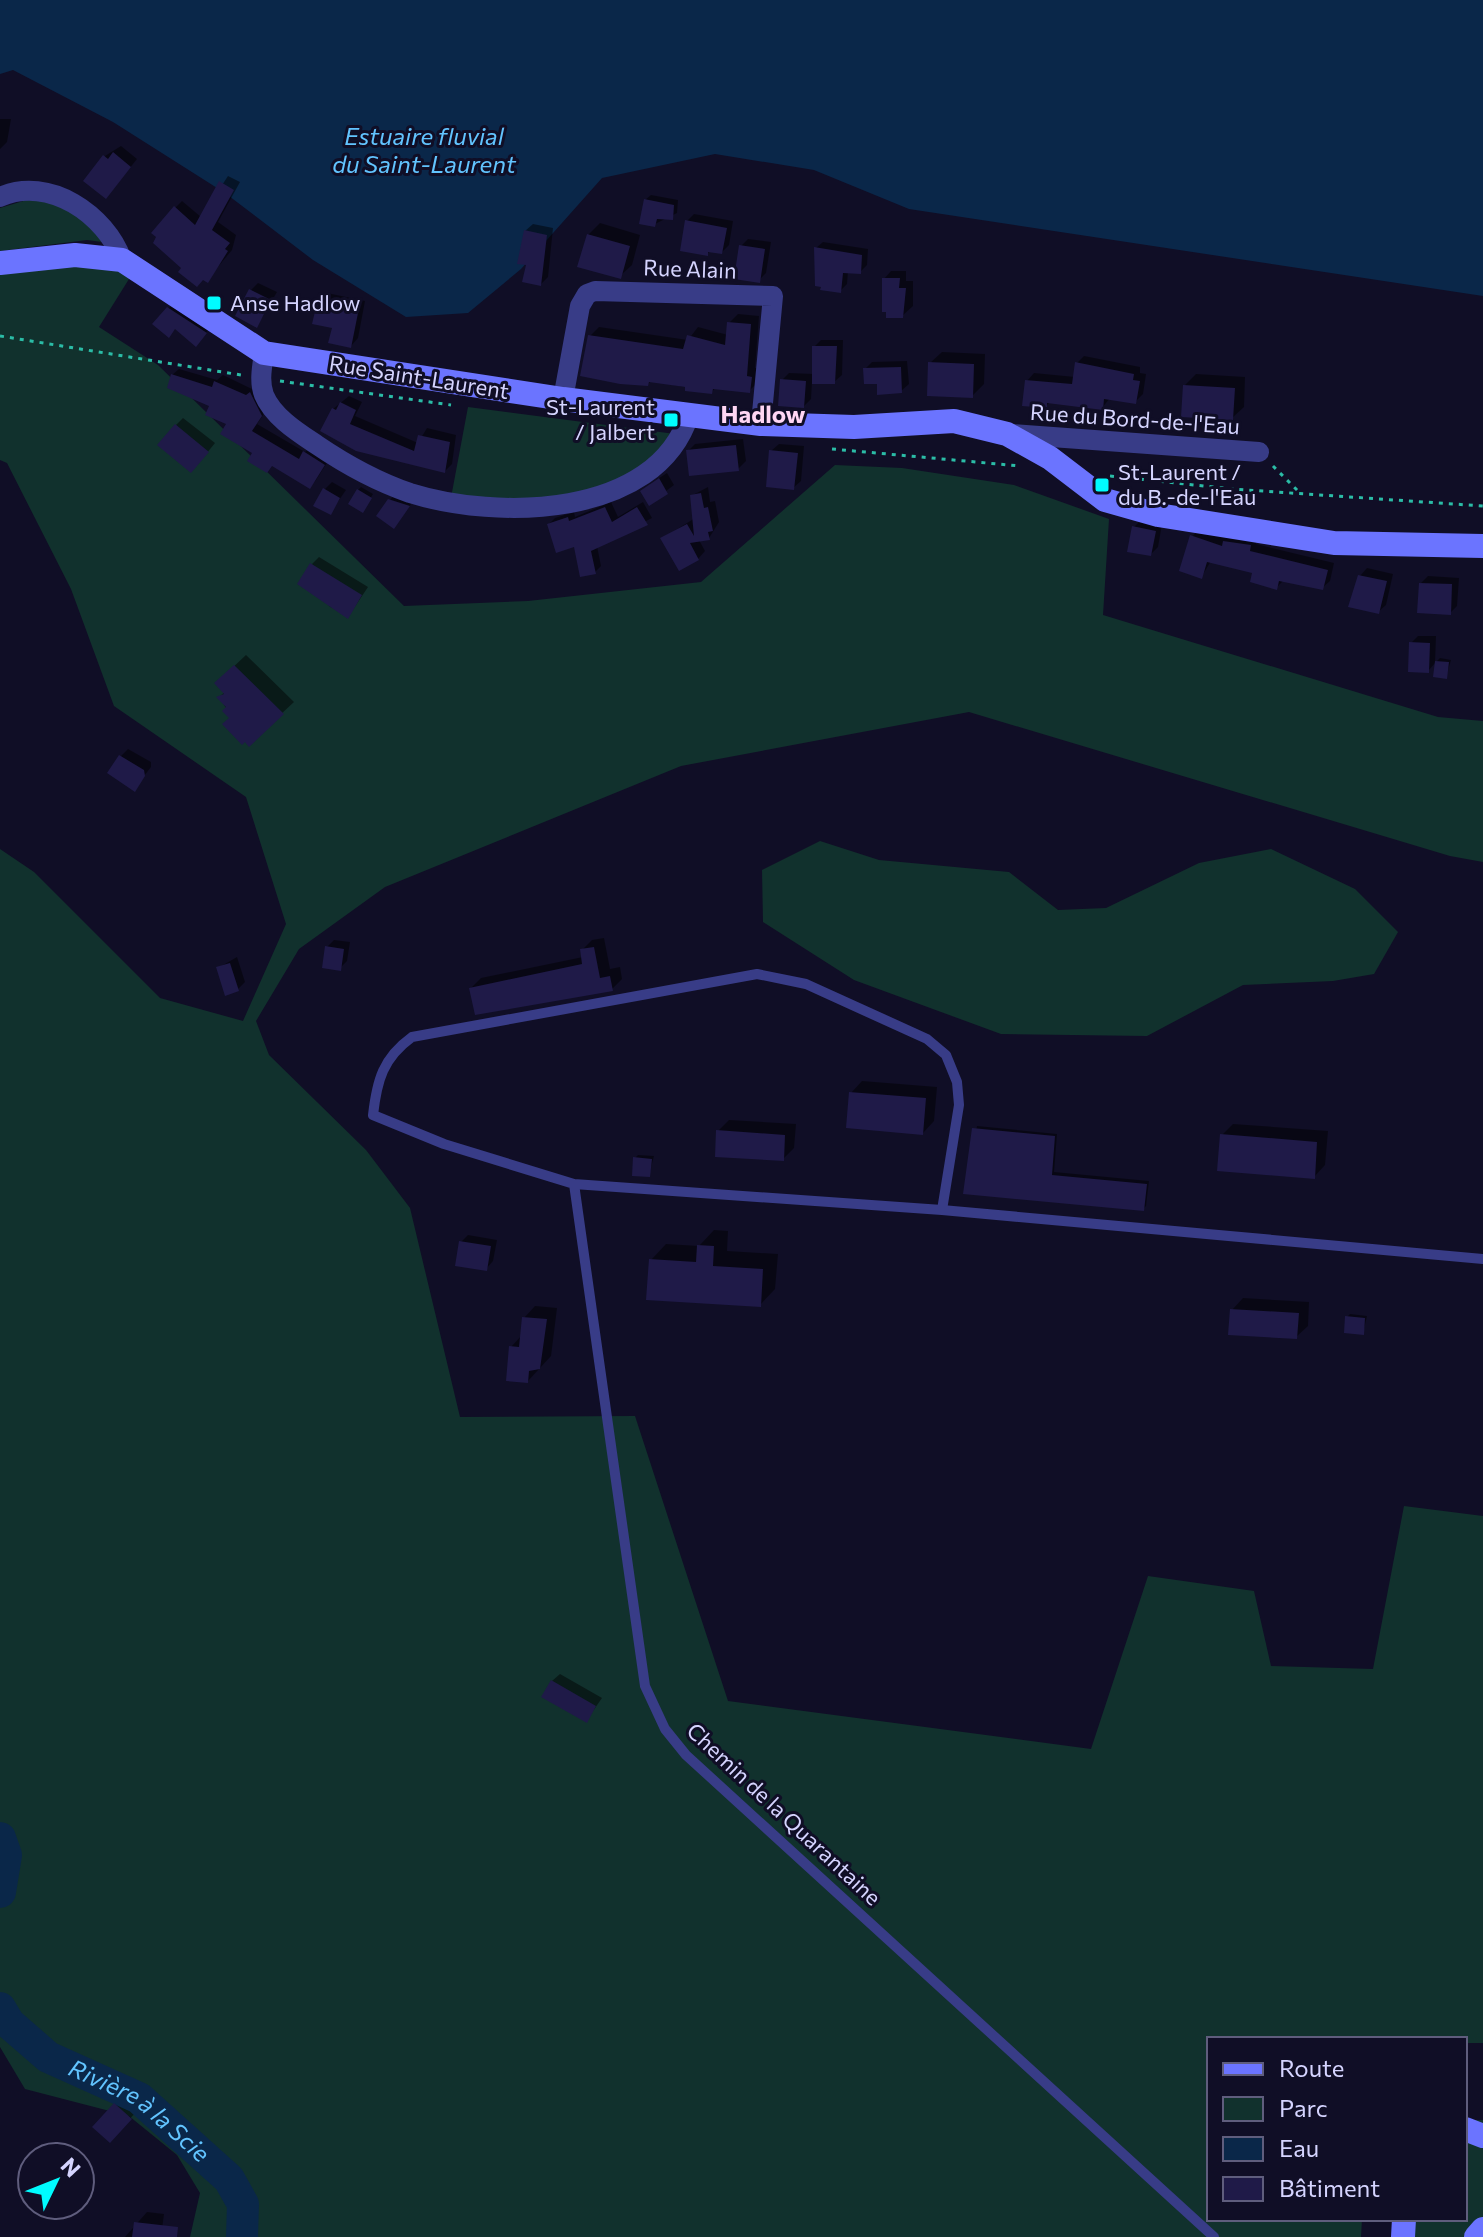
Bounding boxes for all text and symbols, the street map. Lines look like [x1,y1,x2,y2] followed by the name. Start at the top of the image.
[332,121,517,178] water label: Estuaire fluvial du Saint-Laurent
[643,253,737,284] street label: Rue Alain
[230,289,361,316] place label: Anse Hadlow
[205,294,223,312] marker: Anse Hadlow
[327,349,511,404] street label: Rue Saint-Laurent
[546,393,655,445] place label: St-Laurent / Jalbert
[1029,398,1241,439] street label: Rue du Bord-de-l'Eau
[721,399,806,428] district label: Hadlow
[662,411,680,429] marker: St-Laurent / Jalbert
[1118,458,1256,510] place label: St-Laurent / du B.-de-l'Eau
[1093,476,1111,494] marker: St-Laurent / du B.-de-l'Eau
[682,1717,887,1911] street label: Chemin de la Quarantaine
[1207,2037,1467,2221] legend
[65,2052,216,2168] water label: Rivière à la Scie
[1279,2053,1344,2082] text: Route
[1279,2093,1328,2122] text: Parc
[1279,2133,1319,2162] text: Eau
[16,2141,96,2221] north arrow
[55,2152,86,2182] text: N
[1279,2173,1380,2202] text: Bâtiment

